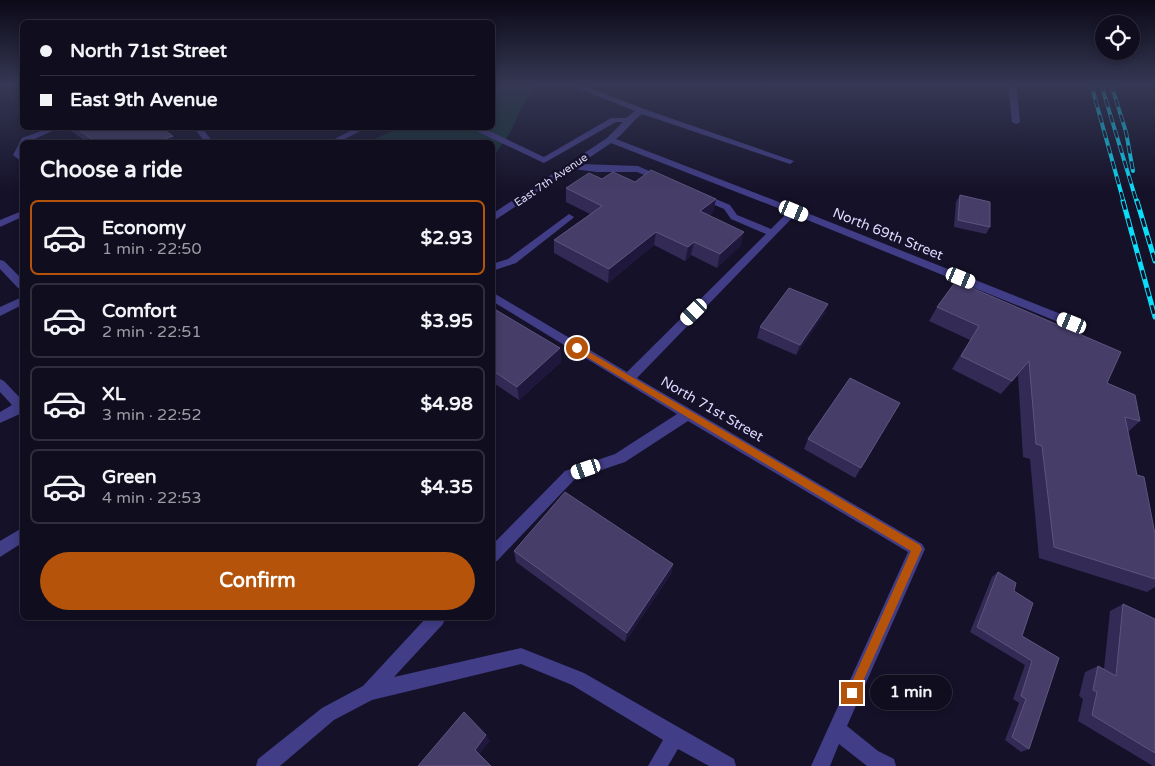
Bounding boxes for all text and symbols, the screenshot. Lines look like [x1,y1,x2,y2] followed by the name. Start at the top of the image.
[1095,15,1140,60] map controls
[1095,15,1140,60] button: locate
[70,40,227,62] text: North 71st Street
[70,89,218,111] text: East 9th Avenue
[512,151,590,209] street label: East 7th Avenue
[40,157,183,183] text: Choose a ride
[777,198,810,224] car
[830,204,946,264] street label: North 69th Street
[42,215,87,260] icon: car
[102,217,186,239] text: Economy
[421,227,473,249] text: $2.93
[102,239,201,259] text: 1 min · 22:50
[944,265,977,291] car
[678,296,709,328] car
[42,298,87,343] icon: car
[102,300,176,322] text: Comfort
[421,310,473,332] text: $3.95
[1055,310,1088,336] car
[102,322,201,342] text: 2 min · 22:51
[566,337,588,359] route start
[658,373,767,446] street label: North 71st Street
[42,381,87,426] icon: car
[102,383,126,405] text: XL
[421,393,473,415] text: $4.98
[102,405,201,425] text: 3 min · 22:52
[569,457,602,481] car
[42,464,87,509] icon: car
[102,466,156,488] text: Green
[421,476,473,498] text: $4.35
[102,488,201,508] text: 4 min · 22:53
[40,552,475,610] button: Confirm
[870,676,952,710] callout: 1 min
[841,682,863,704] route end
[890,682,932,702] text: 1 min

